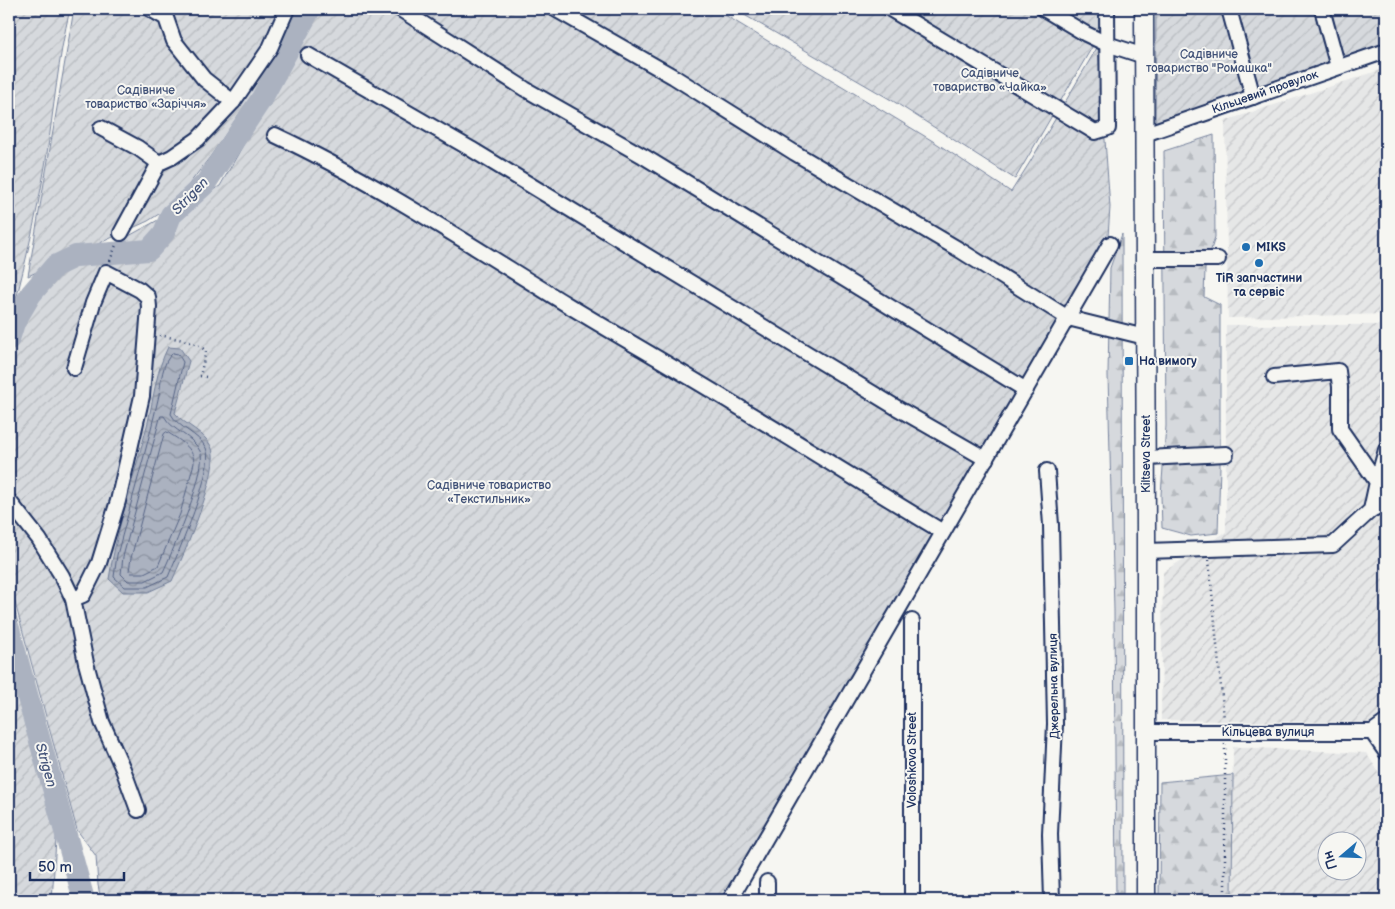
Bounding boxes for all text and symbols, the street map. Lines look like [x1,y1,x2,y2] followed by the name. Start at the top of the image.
[1146,47,1272,76] park label: Садівниче товариство "Ромашка"
[933,66,1047,95] park label: Садівниче товариство «Чайка»
[1210,67,1321,117] street label: Кільцевий провулок
[85,83,207,112] park label: Садівниче товариство «Заріччя»
[168,174,212,218] water label: Strigen
[1256,240,1286,255] place label: MIKS
[1240,241,1252,253] marker: MIKS
[1253,257,1265,269] marker: TiR запчастини та сервіс
[1216,271,1302,300] place label: TiR запчастини та сервіс
[1139,354,1197,369] place label: На вимогу
[1123,355,1135,367] marker: На вимогу
[1139,415,1154,493] street label: Kiltseva Street
[427,478,551,507] park label: Садівниче товариство «Текстильник»
[1046,633,1062,739] street label: Джерельна вулиця
[905,712,920,808] street label: Voloshkova Street
[1222,725,1315,740] street label: Кільцева вулиця
[32,741,60,789] water label: Strigen
[1318,832,1368,882] north arrow
[1319,848,1341,872] text: Пн
[30,849,124,881] scale bar
[38,858,72,877] text: 50 m

